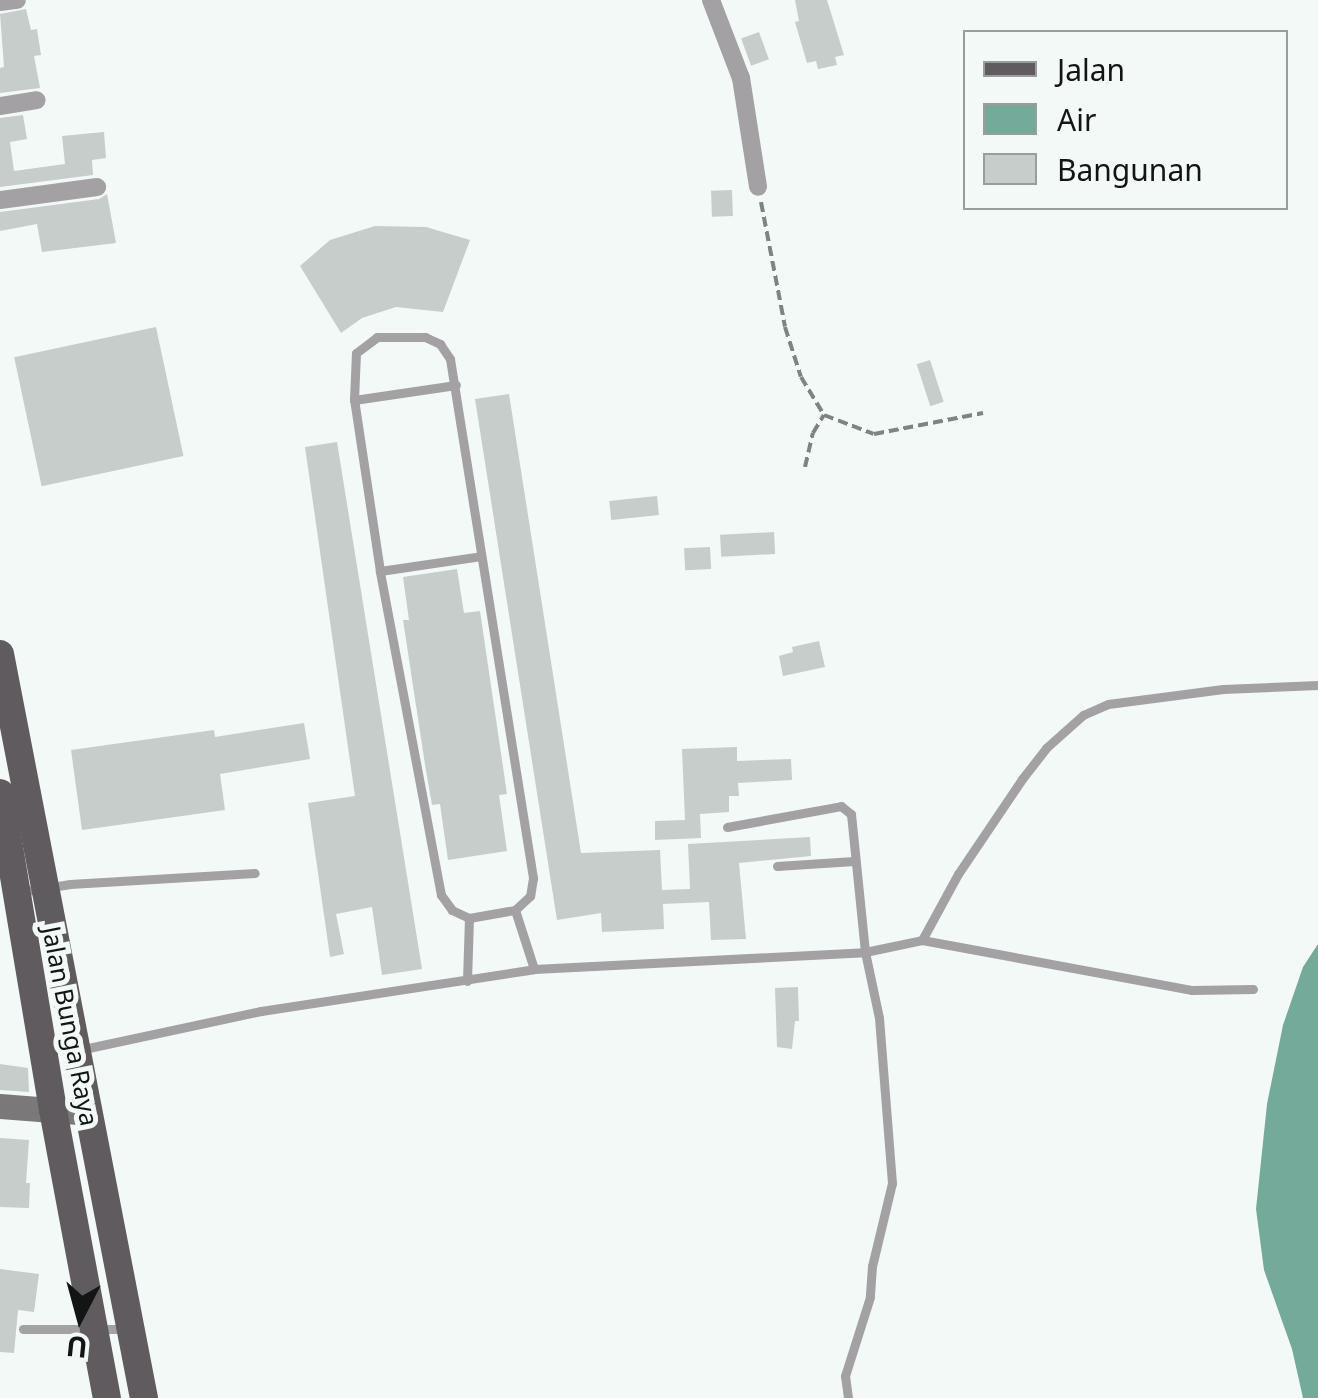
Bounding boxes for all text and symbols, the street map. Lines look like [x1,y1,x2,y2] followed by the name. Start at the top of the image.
[963,30,1288,210] legend
[1057,49,1125,90] text: Jalan
[1057,99,1096,140] text: Air
[1057,149,1203,190] text: Bangunan
[37,924,105,1128] street label: Jalan Bunga Raya
[30,1268,130,1368] north arrow
[64,1328,89,1368] text: U

